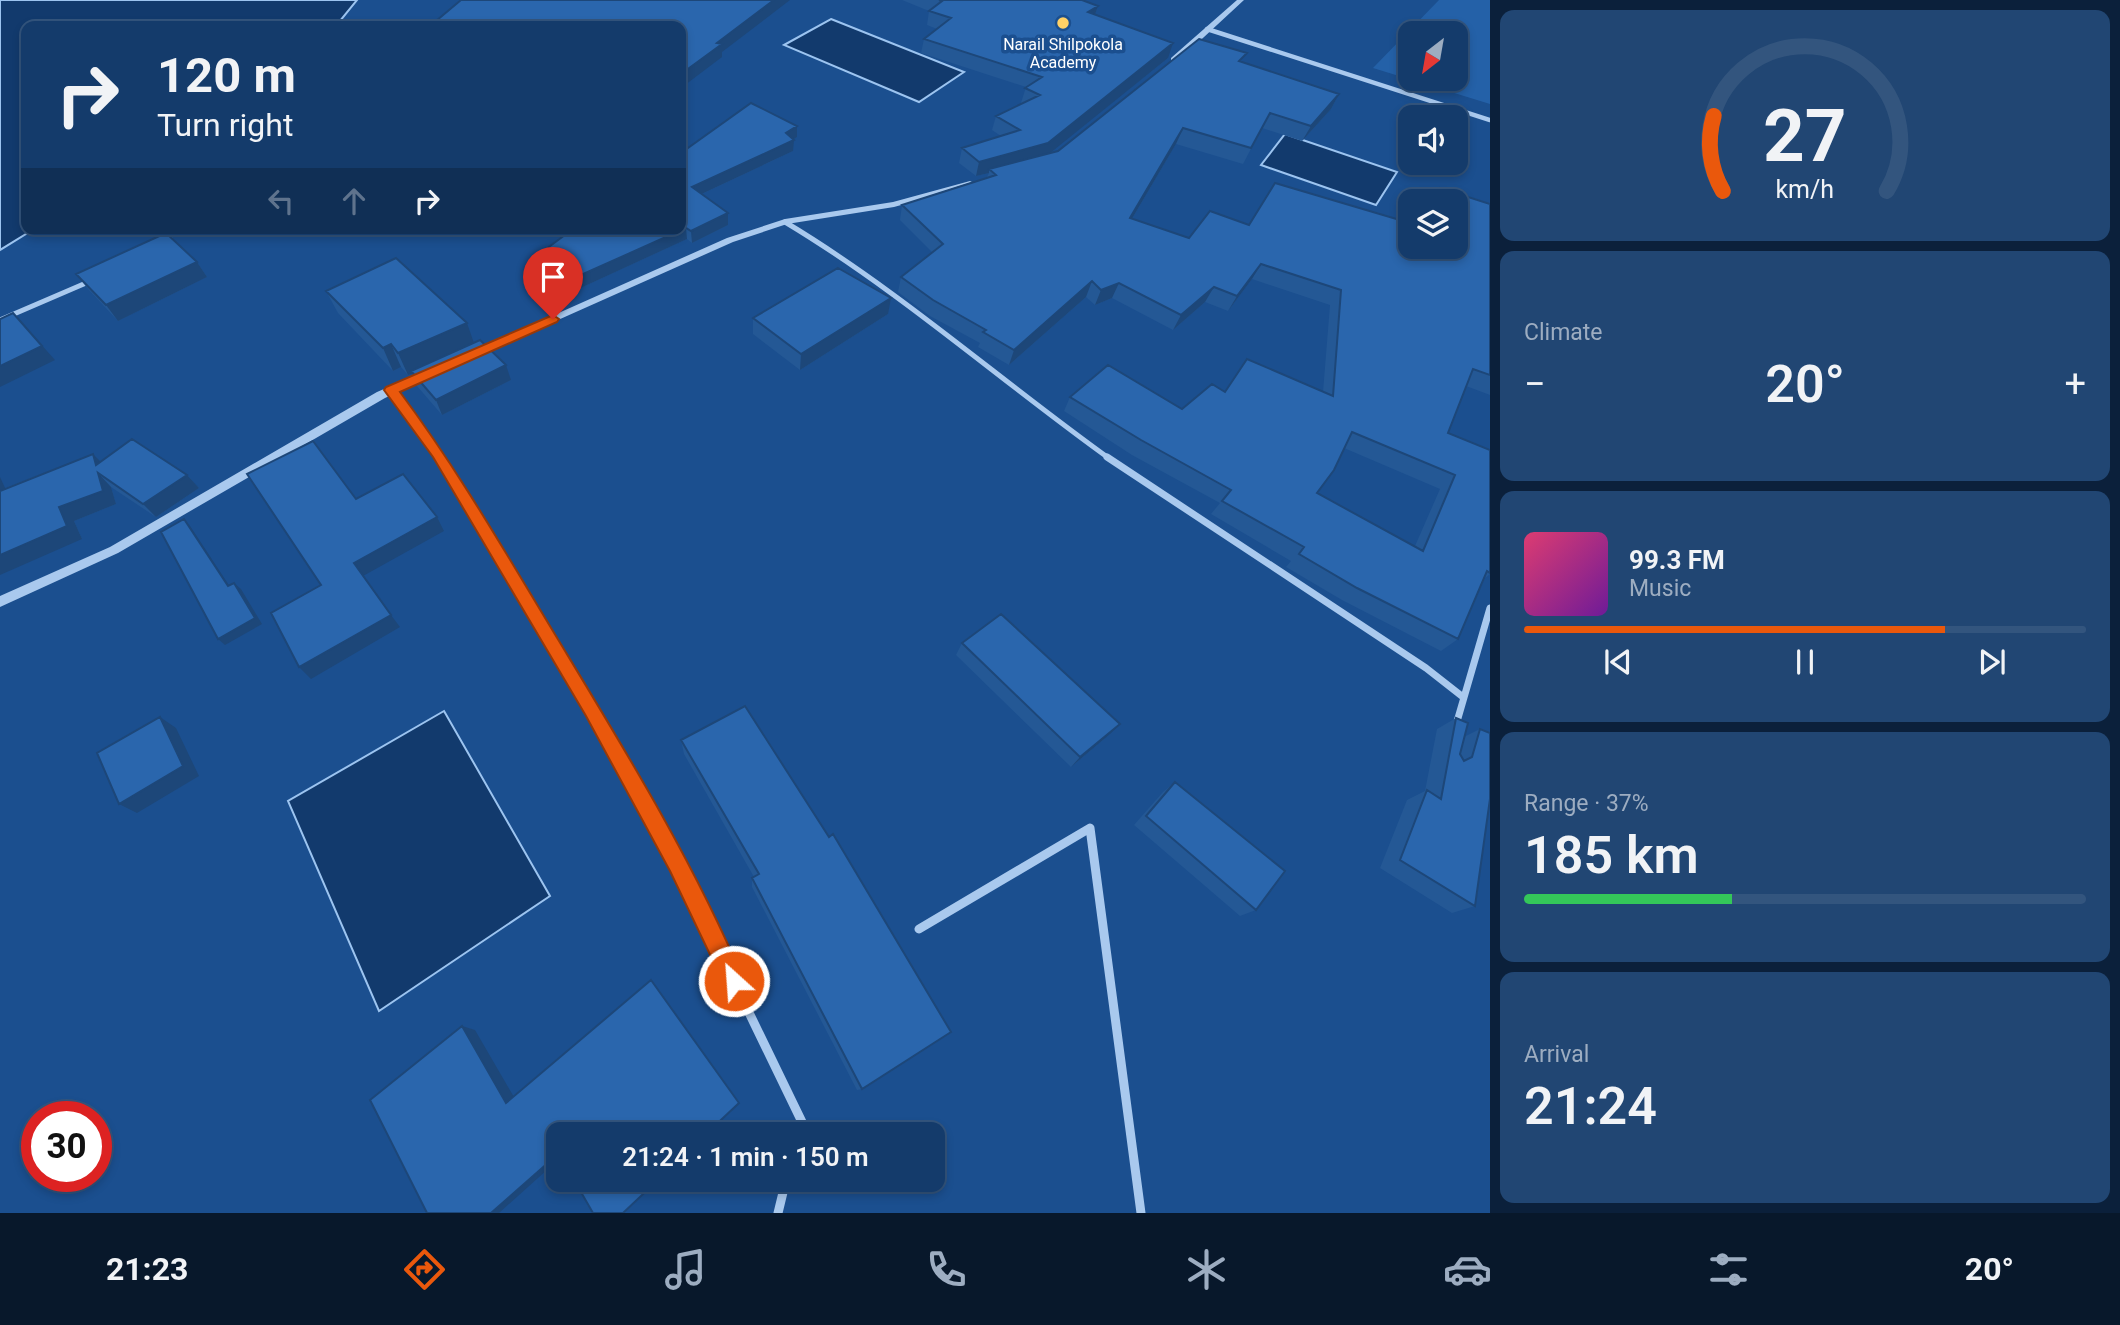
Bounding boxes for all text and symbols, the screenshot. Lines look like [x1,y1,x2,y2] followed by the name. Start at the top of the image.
[1055,15,1071,31] marker: Narail Shilpokola Academy
[1398,21,1468,91] north arrow
[1398,21,1468,259] map controls
[1003,35,1123,72] place label: Narail Shilpokola Academy
[157,47,296,104] text: 120 m
[42,49,133,140] icon: right
[1763,94,1847,180] text: 27
[1398,105,1468,175] button: sound
[157,106,293,144] text: Turn right
[1776,175,1834,204] text: km/h
[262,182,300,220] icon: left
[335,182,373,220] icon: ahead
[408,182,446,220] icon: right
[1398,189,1468,259] button: layers
[523,247,583,319] pin
[534,258,572,296] icon: arrive
[1524,319,1603,346] text: Climate
[1765,354,1845,415] text: 20°
[1524,362,1546,406] text: −
[2064,362,2086,406] text: +
[1629,545,1725,575] text: 99.3 FM
[1629,575,1691,602] text: Music
[1599,643,1637,681] icon: previous
[1786,643,1824,681] icon: pause
[1973,643,2011,681] icon: next
[1524,790,1649,817] text: Range · 37%
[1524,825,1699,886] text: 185 km
[697,944,771,1018] position arrow
[1524,1041,1589,1068] text: Arrival
[1524,1076,1657,1137] text: 21:24
[21,1101,112,1192] speed limit sign: 30
[622,1142,869,1172] text: 21:24 · 1 min · 150 m
[400,1245,449,1294] icon: directions
[661,1245,710,1294] icon: music
[922,1245,971,1294] icon: phone
[1182,1245,1231,1294] icon: climate
[1443,1245,1492,1294] icon: car
[1704,1245,1753,1294] icon: filters
[106,1250,188,1288] text: 21:23
[1965,1250,2014,1288] text: 20°

